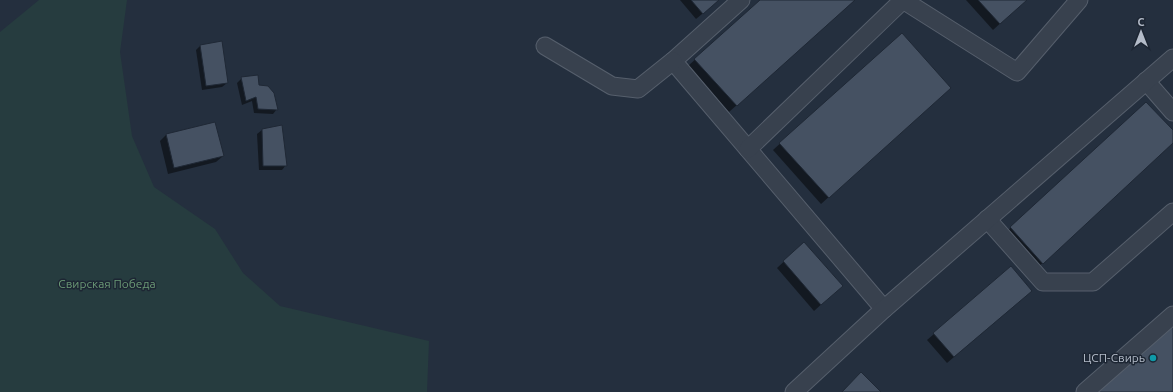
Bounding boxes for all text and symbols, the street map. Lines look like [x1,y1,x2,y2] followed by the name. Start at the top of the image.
[1121,12,1161,52] north arrow
[1137,16,1145,28] text: С
[58,277,156,290] park label: Свирская Победа
[1083,351,1145,364] place label: ЦСП-Свирь
[1148,353,1158,363] marker: ЦСП-Свирь

